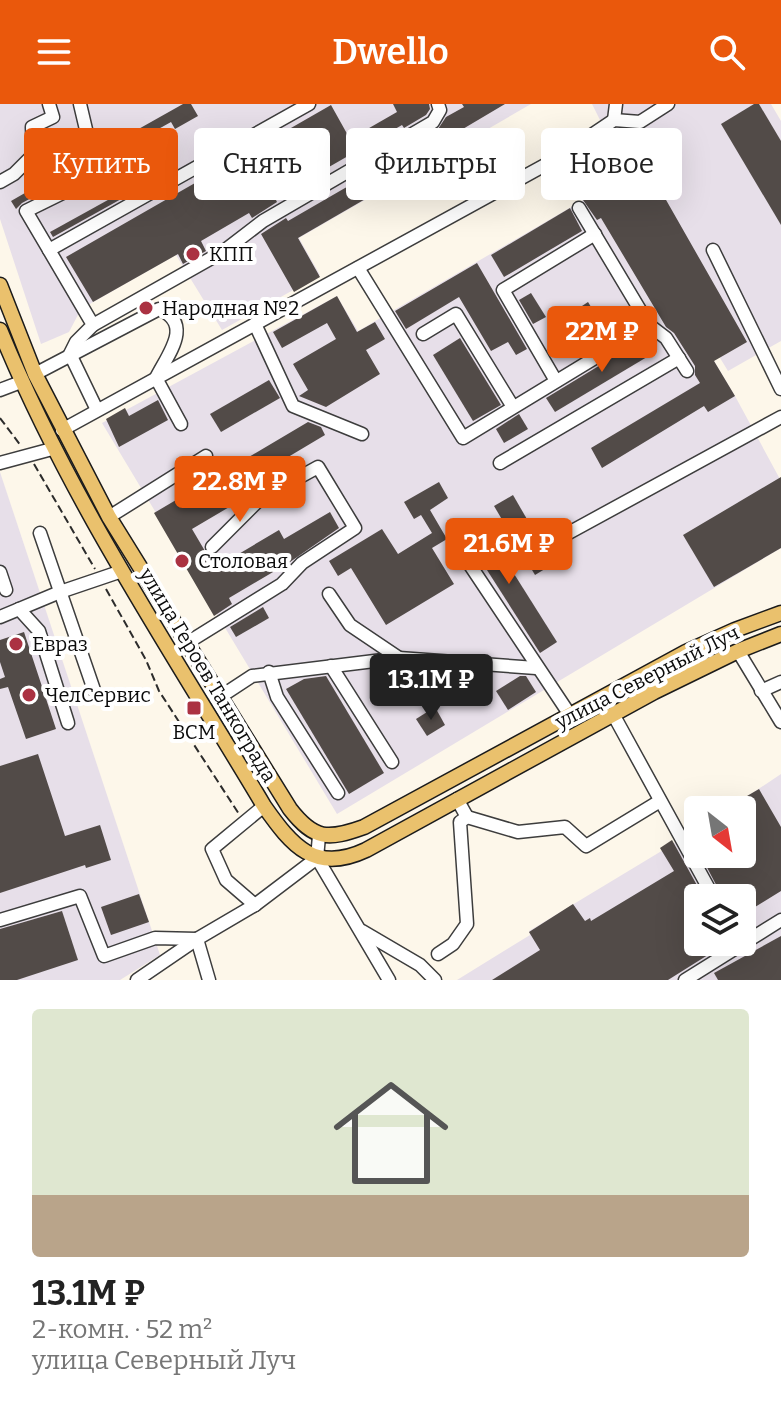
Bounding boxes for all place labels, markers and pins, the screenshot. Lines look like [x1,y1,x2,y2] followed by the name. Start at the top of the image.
[209,242,254,266] place label: КПП
[184,245,202,263] marker: КПП
[162,296,299,320] place label: Народная №2
[137,299,155,317] marker: Народная №2
[546,306,658,374] pin: 22M ₽
[166,456,314,524] pin: 22.8M ₽
[435,518,583,586] pin: 21.6M ₽
[198,549,288,573] place label: Столовая
[173,552,191,570] marker: Столовая
[32,632,88,656] place label: Евраз
[7,635,25,653] marker: Евраз
[357,654,505,722] pin: 13.1M ₽
[45,683,151,707] place label: ЧелСервис
[20,686,38,704] marker: ЧелСервис
[185,699,203,717] marker: ВСМ
[172,720,216,744] place label: ВСМ

